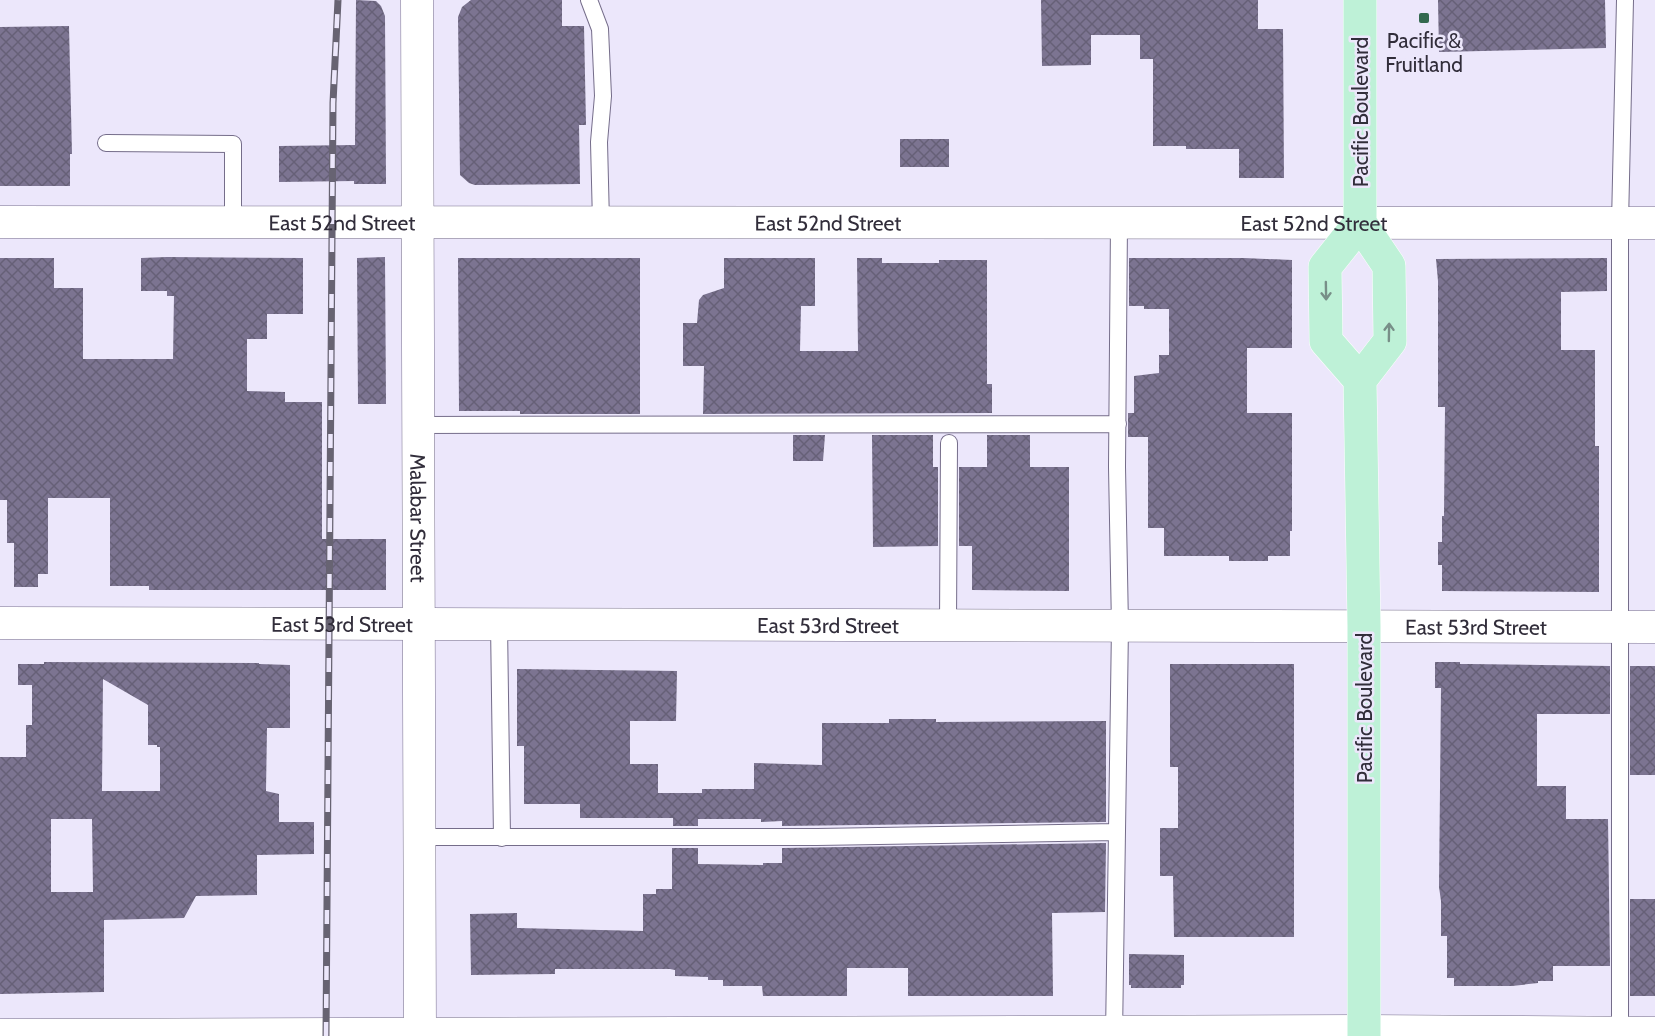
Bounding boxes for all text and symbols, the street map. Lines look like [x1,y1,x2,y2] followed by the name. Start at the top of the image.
[1417,11,1431,25] marker: Pacific & Fruitland
[1385,28,1463,77] place label: Pacific & Fruitland
[1348,37,1373,187] street label: Pacific Boulevard
[269,210,415,235] street label: East 52nd Street
[755,210,901,235] street label: East 52nd Street
[1241,210,1387,235] street label: East 52nd Street
[1320,280,1332,300] one-way arrow
[1384,323,1395,342] one-way arrow
[406,453,431,583] street label: Malabar Street
[271,611,413,636] street label: East 53rd Street
[757,612,899,638] street label: East 53rd Street
[1405,614,1547,639] street label: East 53rd Street
[1352,633,1377,783] street label: Pacific Boulevard

